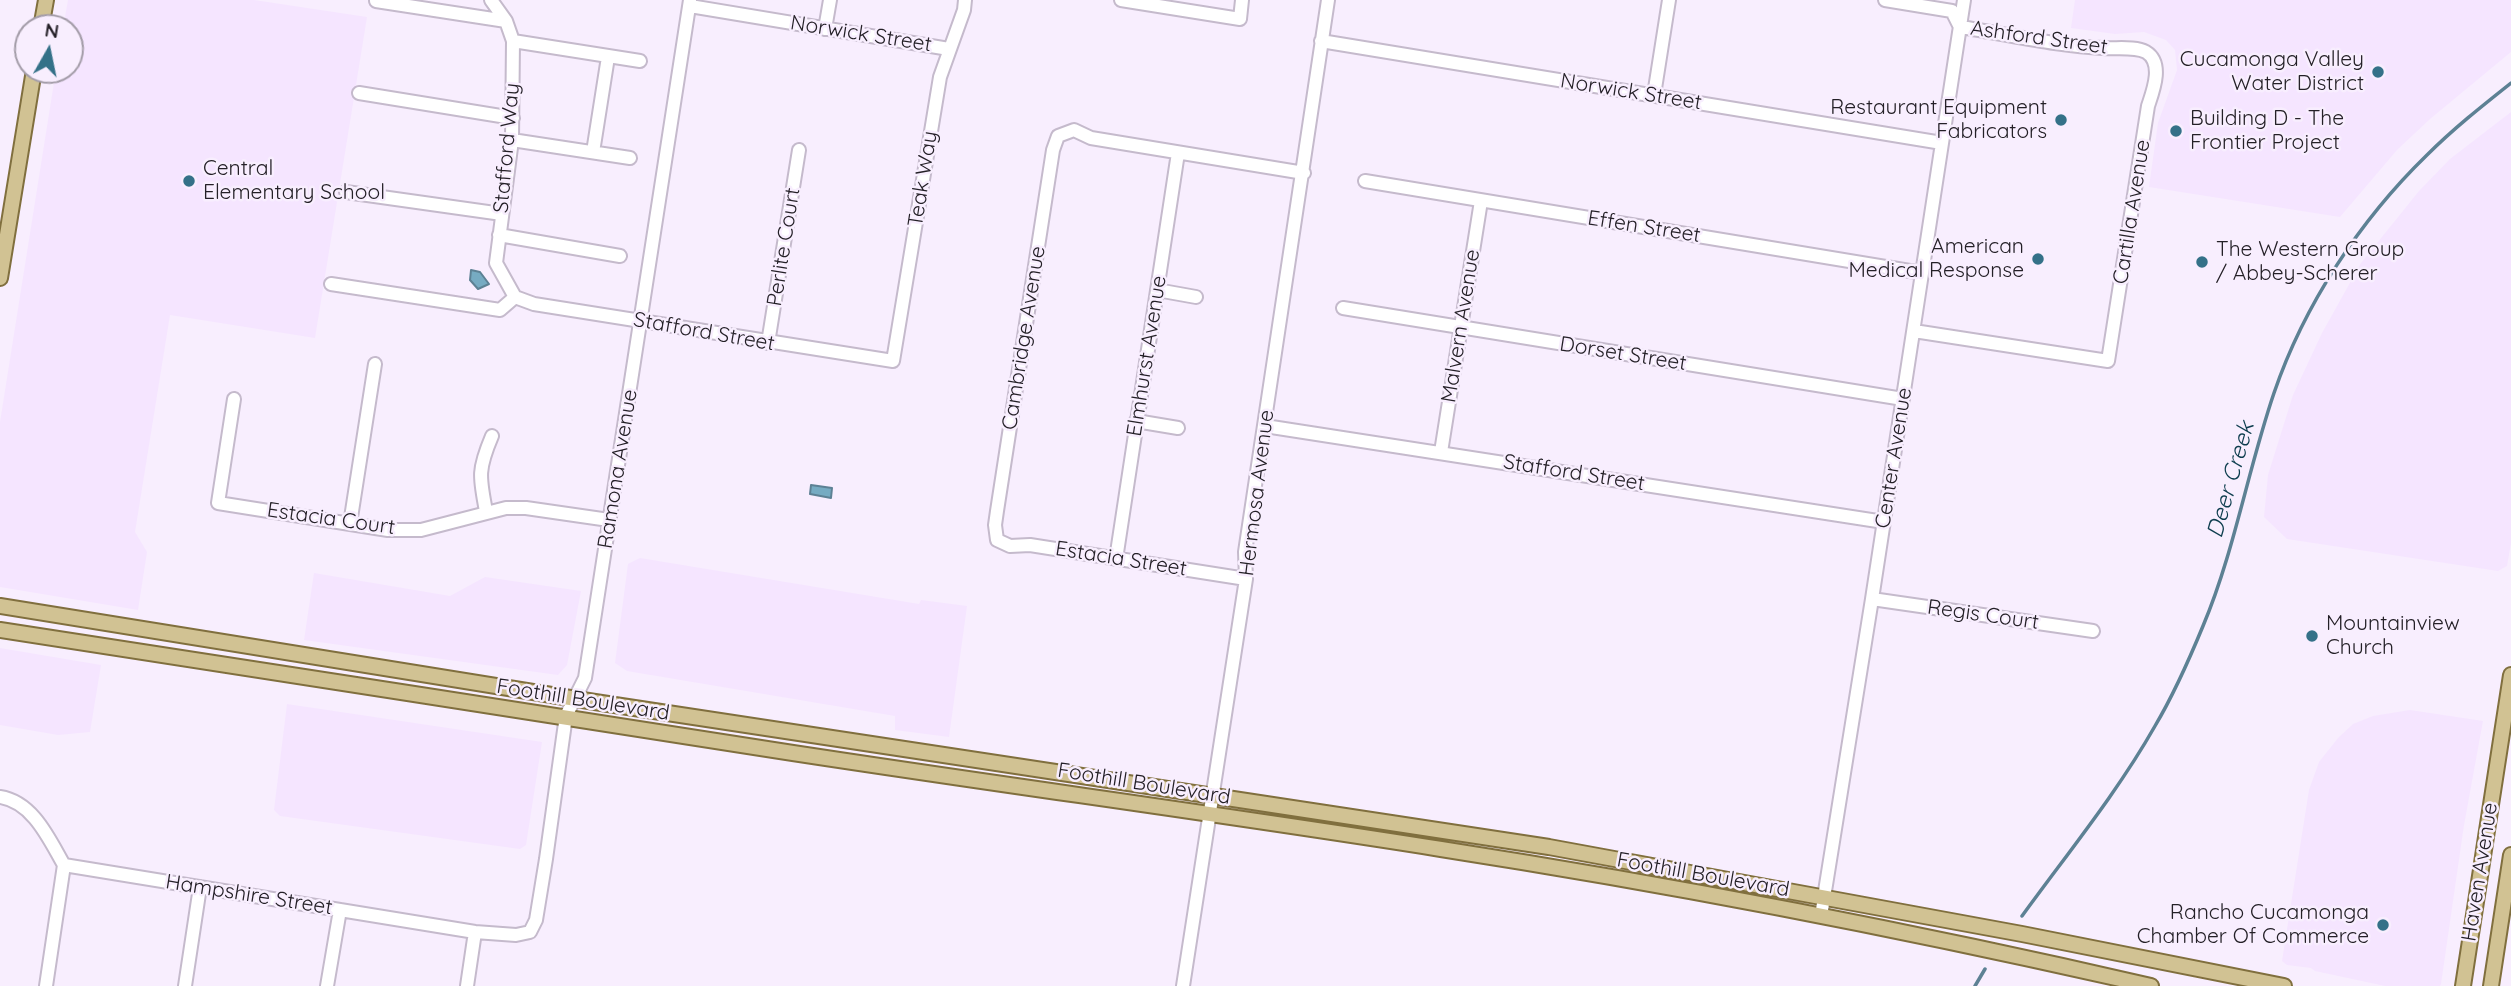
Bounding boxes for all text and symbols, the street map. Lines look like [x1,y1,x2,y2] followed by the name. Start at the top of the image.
[789,10,933,58] street label: Norwick Street
[14,14,84,84] north arrow
[1969,16,2109,60] street label: Ashford Street
[43,17,61,43] text: N
[2180,47,2364,97] place label: Cucamonga Valley Water District
[2370,64,2386,80] marker: Cucamonga Valley Water District
[1559,68,1703,116] street label: Norwick Street
[489,82,525,214] street label: Stafford Way
[1830,95,2047,145] place label: Restaurant Equipment Fabricators
[2190,106,2344,156] place label: Building D - The Frontier Project
[2053,112,2069,128] marker: Restaurant Equipment Fabricators
[2168,123,2184,139] marker: Building D - The Frontier Project
[903,129,943,229] street label: Teak Way
[2108,138,2156,286] street label: Cartilla Avenue
[203,156,385,206] place label: Central Elementary School
[181,173,197,189] marker: Central Elementary School
[762,186,806,308] street label: Perlite Court
[1586,206,1702,248] street label: Effen Street
[1848,234,2024,284] place label: American Medical Response
[2216,237,2404,287] place label: The Western Group / Abbey-Scherer
[997,244,1051,432] street label: Cambridge Avenue
[1436,247,1486,405] street label: Malvern Avenue
[2030,251,2046,267] marker: American Medical Response
[2194,254,2210,270] marker: The Western Group / Abbey-Scherer
[1122,274,1172,438] street label: Elmhurst Avenue
[631,307,777,357] street label: Stafford Street
[1558,332,1688,376] street label: Dorset Street
[1870,386,1918,530] street label: Center Avenue
[593,387,643,551] street label: Ramona Avenue
[1234,408,1280,578] street label: Hermosa Avenue
[2201,419,2261,541] water label: Deer Creek
[1501,449,1647,497] street label: Stafford Street
[265,498,397,540] street label: Estacia Court
[1053,536,1189,582] street label: Estacia Street
[1926,595,2040,635] street label: Regis Court
[2326,611,2460,661] place label: Mountainview Church
[2304,628,2320,644] marker: Mountainview Church
[495,674,671,726] street label: Foothill Boulevard
[1056,758,1232,810] street label: Foothill Boulevard
[2457,801,2503,943] street label: Haven Avenue
[1615,847,1791,903] street label: Foothill Boulevard
[164,869,334,921] street label: Hampshire Street
[2137,900,2369,950] place label: Rancho Cucamonga Chamber Of Commerce
[2375,917,2391,933] marker: Rancho Cucamonga Chamber Of Commerce

